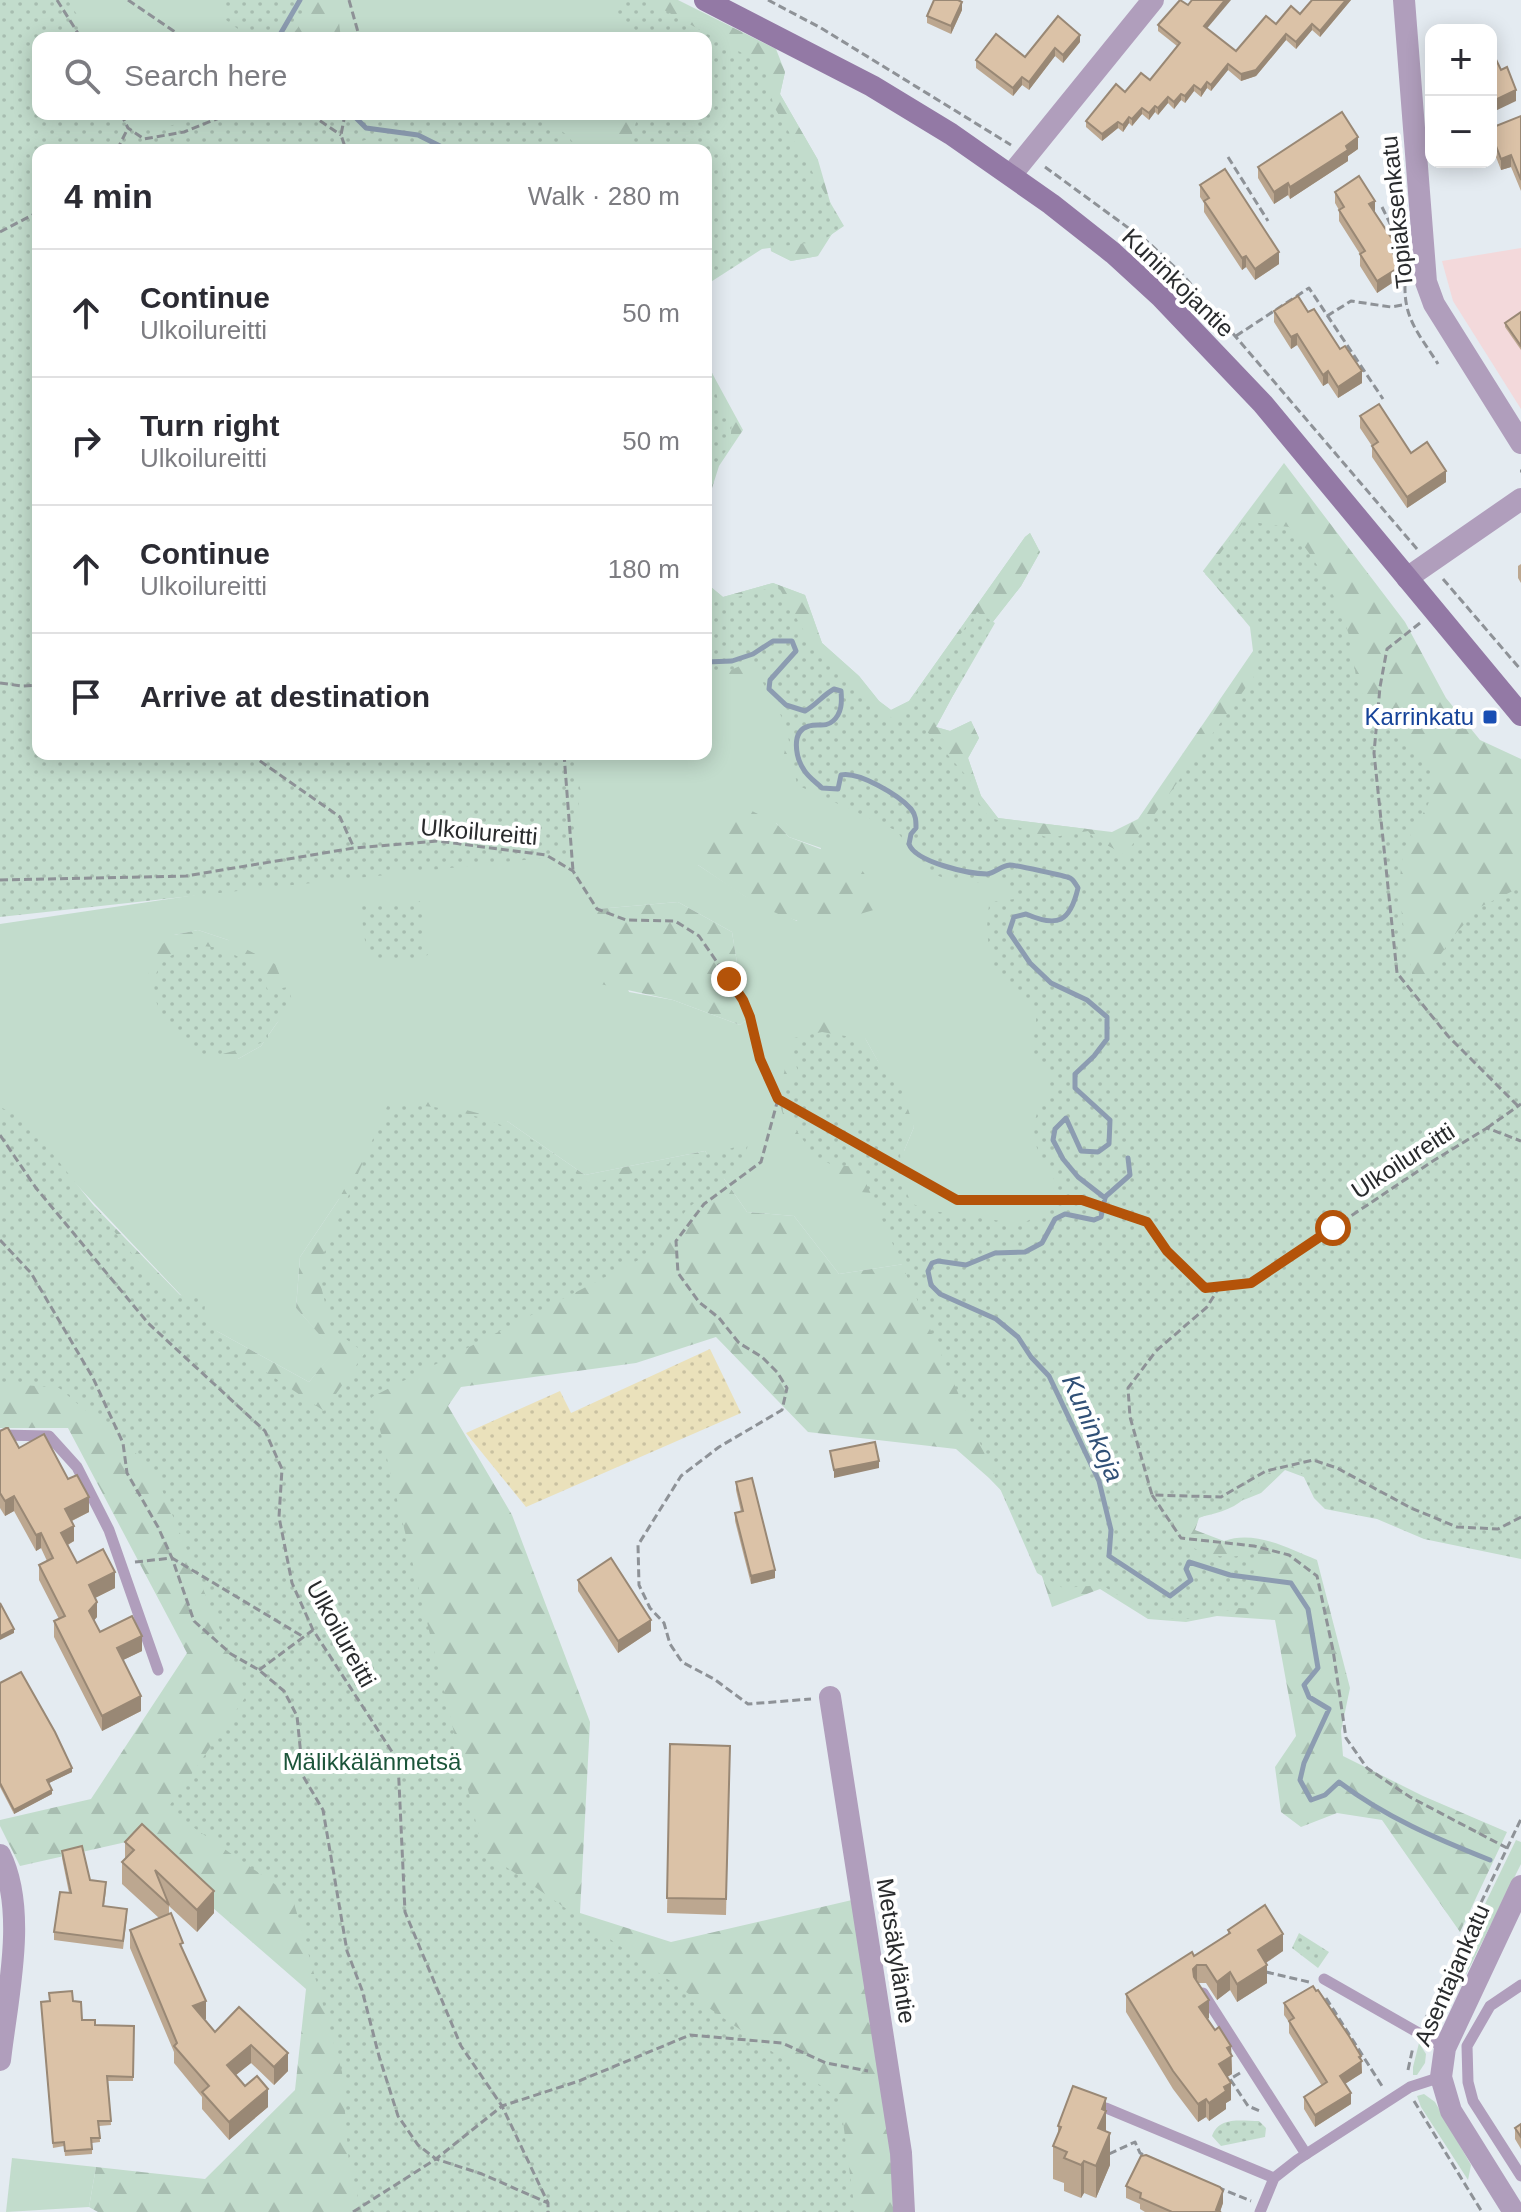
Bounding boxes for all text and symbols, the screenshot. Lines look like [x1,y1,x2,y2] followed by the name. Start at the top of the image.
[1425,24,1497,168] map controls
[1425,24,1497,96] button: +
[32,32,712,120] search box
[60,54,104,98] icon: search
[124,59,287,92] text: Search here
[1425,96,1497,168] button: −
[1375,134,1418,290] street label: Topiaksenkatu
[64,177,153,215] text: 4 min
[528,181,680,211] text: Walk · 280 m
[1117,223,1240,342] street label: Kuninkojantie
[140,281,270,314] text: Continue
[64,291,108,335] icon: ahead
[622,298,680,328] text: 50 m
[140,315,267,345] text: Ulkoilureitti
[140,409,279,442] text: Turn right
[64,419,108,463] icon: right
[622,426,680,456] text: 50 m
[140,443,267,473] text: Ulkoilureitti
[140,537,270,570] text: Continue
[64,547,108,591] icon: ahead
[608,554,680,584] text: 180 m
[140,571,267,601] text: Ulkoilureitti
[64,675,108,719] icon: arrive
[140,680,430,713] text: Arrive at destination
[1365,703,1474,730] place label: Karrinkatu
[1481,708,1499,726] marker: Karrinkatu
[419,813,539,850] street label: Ulkoilureitti
[711,961,747,997] route end
[1346,1117,1459,1204] street label: Ulkoilureitti
[1315,1210,1351,1246] route start
[1056,1370,1130,1486] water label: Kuninkoja
[301,1576,382,1692] street label: Ulkoilureitti
[283,1748,462,1775] park label: Mälikkälänmetsä
[872,1876,921,2025] street label: Metsäkyläntie
[1408,1900,1495,2050] street label: Asentajankatu

